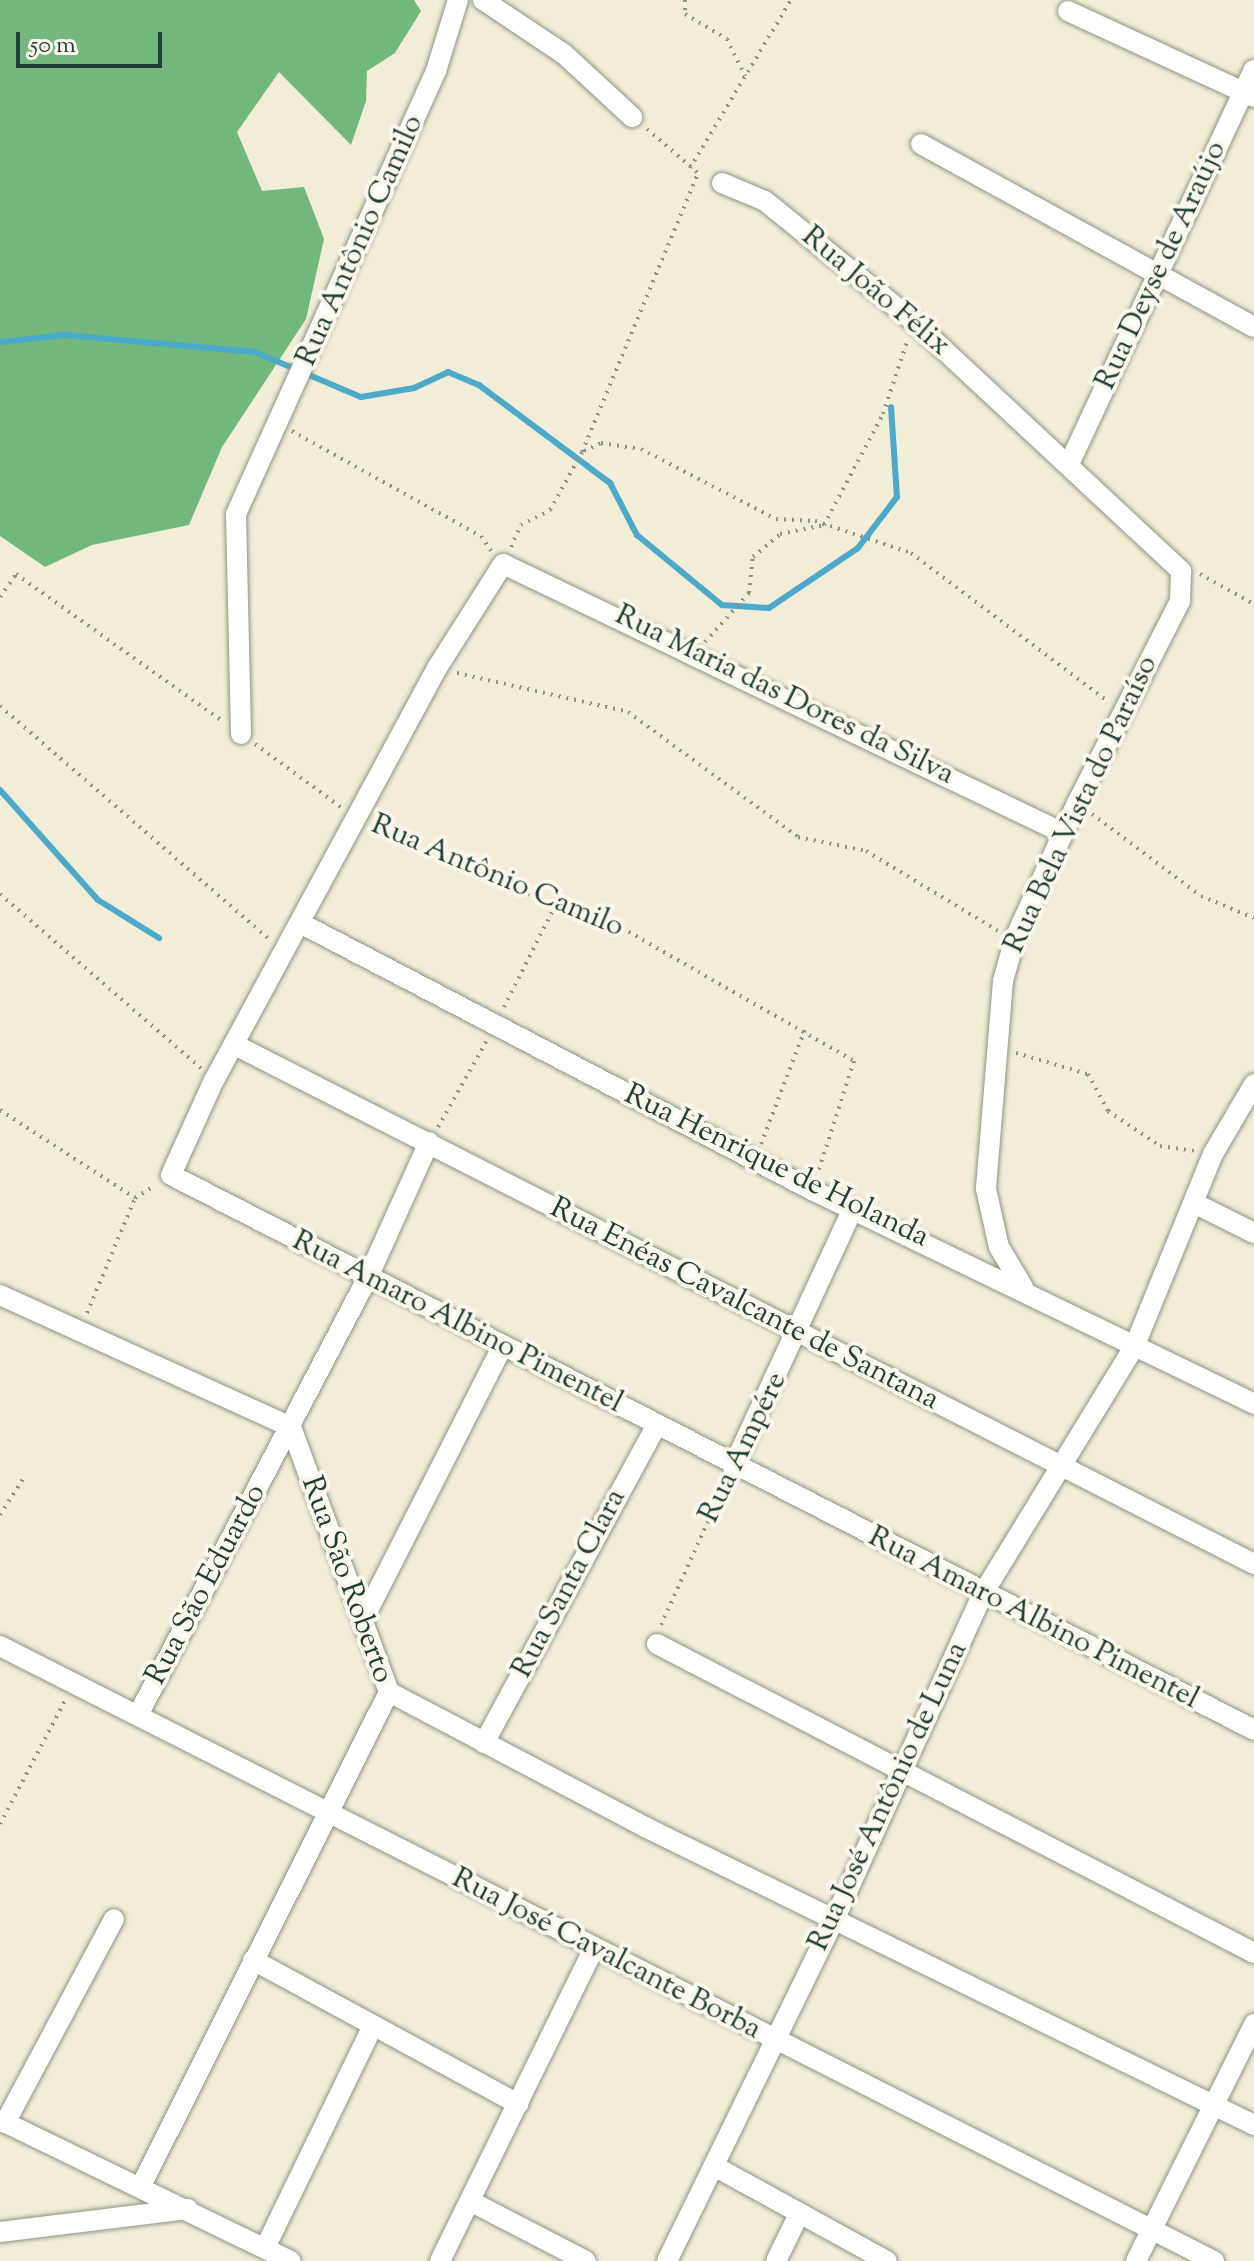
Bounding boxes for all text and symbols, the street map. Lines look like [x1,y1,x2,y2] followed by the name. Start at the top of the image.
[20,16,166,66] scale bar
[30,29,76,63] text: 50 m
[289,110,433,372] street label: Rua Antônio Camilo
[1089,136,1235,396] street label: Rua Deyse de Araújo
[793,219,957,365] street label: Rua João Félix
[609,598,959,794] street label: Rua Maria das Dores da Silva
[997,651,1167,959] street label: Rua Bela Vista do Paraíso
[365,808,629,946] street label: Rua Antônio Camilo
[618,1078,934,1256] street label: Rua Henrique de Holanda
[543,1191,945,1419] street label: Rua Enéas Cavalcante de Santana
[286,1224,628,1422] street label: Rua Amaro Albino Pimentel
[692,1367,796,1529] street label: Rua Ampére
[292,1472,400,1688] street label: Rua São Roberto
[139,1479,275,1691] street label: Rua São Eduardo
[505,1483,635,1685] street label: Rua Santa Clara
[862,1520,1204,1718] street label: Rua Amaro Albino Pimentel
[802,1637,976,1957] street label: Rua José Antônio de Luna
[445,1861,767,2049] street label: Rua José Cavalcante Borba

